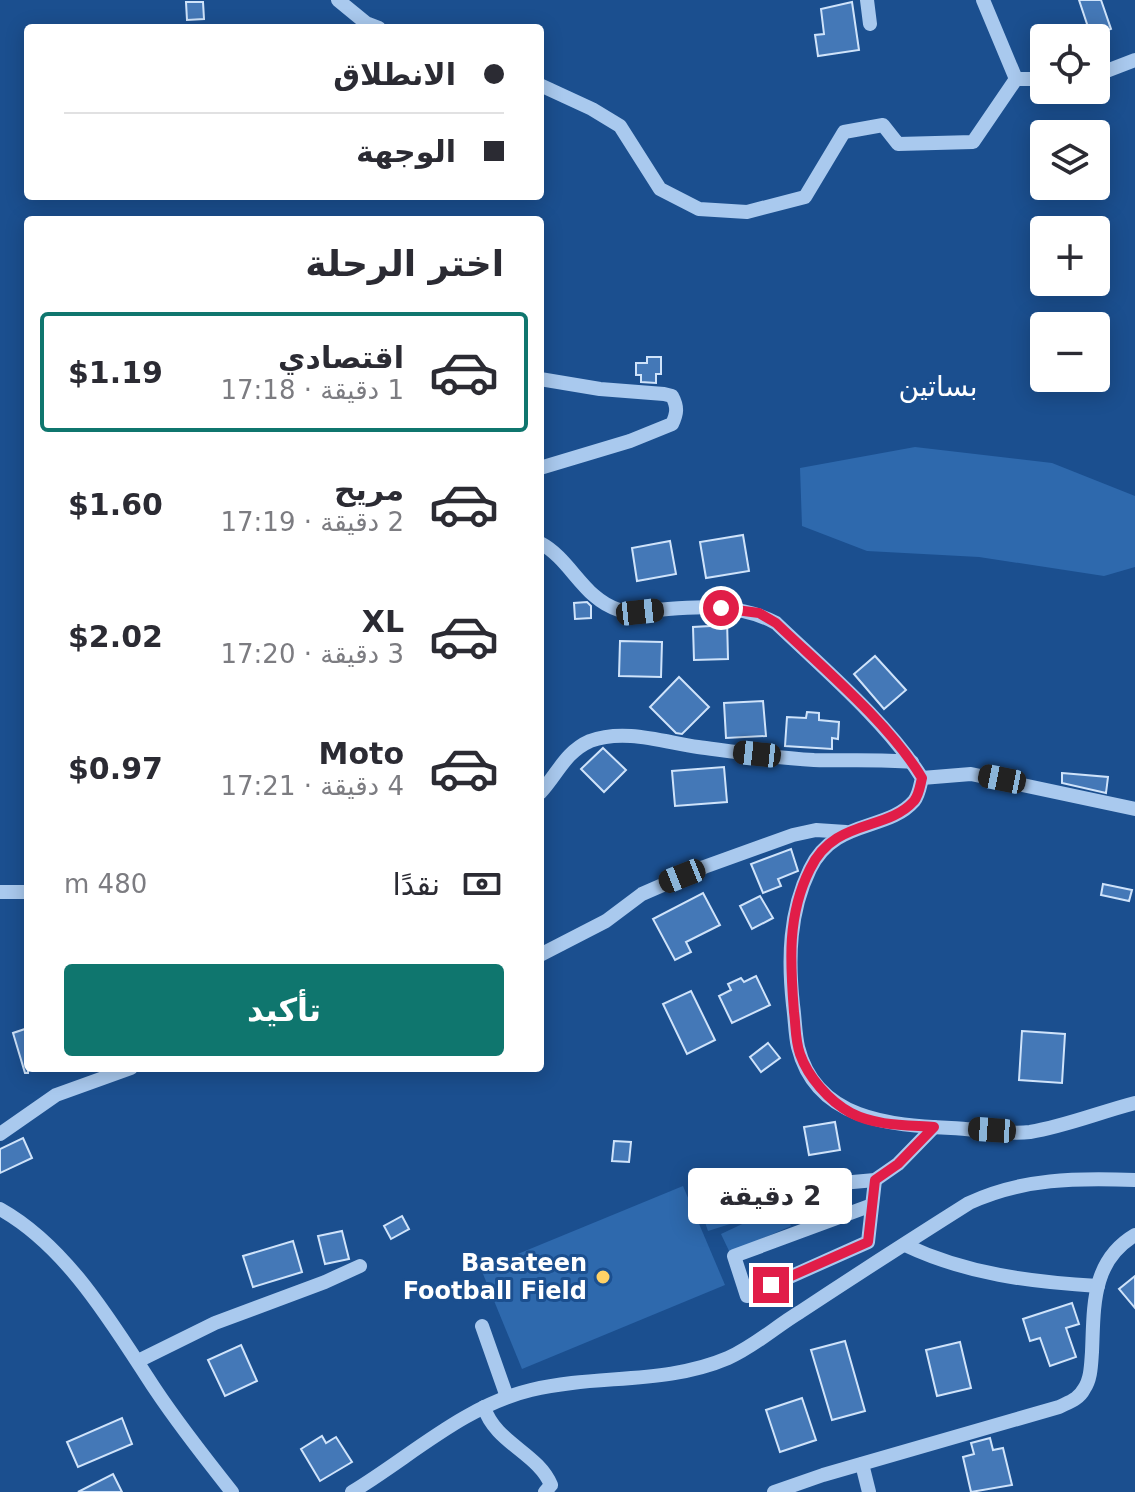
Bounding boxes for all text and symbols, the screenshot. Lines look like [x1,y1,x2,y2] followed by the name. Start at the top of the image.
[1030,24,1110,392] map controls
[1030,24,1110,104] button: locate
[333,57,456,92] text: الانطلاق
[1030,120,1110,200] button: layers
[356,134,456,169] text: الوجهة
[1030,216,1110,296] button: +
[305,243,504,284] text: اختر الرحلة
[1030,312,1110,392] button: −
[428,336,500,408] icon: car
[278,340,404,375] text: اقتصادي
[68,355,163,390] text: $1.19
[899,370,977,403] district label: بساتين
[221,375,404,405] text: 1 دقيقة · 17:18
[428,468,500,540] icon: car
[334,472,404,507] text: مريح
[68,487,163,522] text: $1.60
[221,507,404,537] text: 2 دقيقة · 17:19
[703,590,739,626] route start
[615,598,665,626] car
[428,600,500,672] icon: car
[362,604,404,639] text: XL
[68,619,163,654] text: $2.02
[221,639,404,669] text: 3 دقيقة · 17:20
[428,732,500,804] icon: car
[319,736,404,771] text: Moto
[732,740,782,768] car
[68,751,163,786] text: $0.97
[976,763,1028,795] car
[221,771,404,801] text: 4 دقيقة · 17:21
[655,856,709,896] car
[460,862,504,906] icon: cash
[392,867,440,902] text: نقدًا
[64,869,147,899] text: 480 m
[64,964,504,1056] button: تأكيد
[967,1116,1017,1144] car
[689,1169,853,1225] callout: 2 دقيقة
[719,1181,821,1211] text: 2 دقيقة
[403,1249,587,1305] place label: Basateen Football Field
[753,1267,789,1303] route end
[594,1268,612,1286] marker: Basateen Football Field

